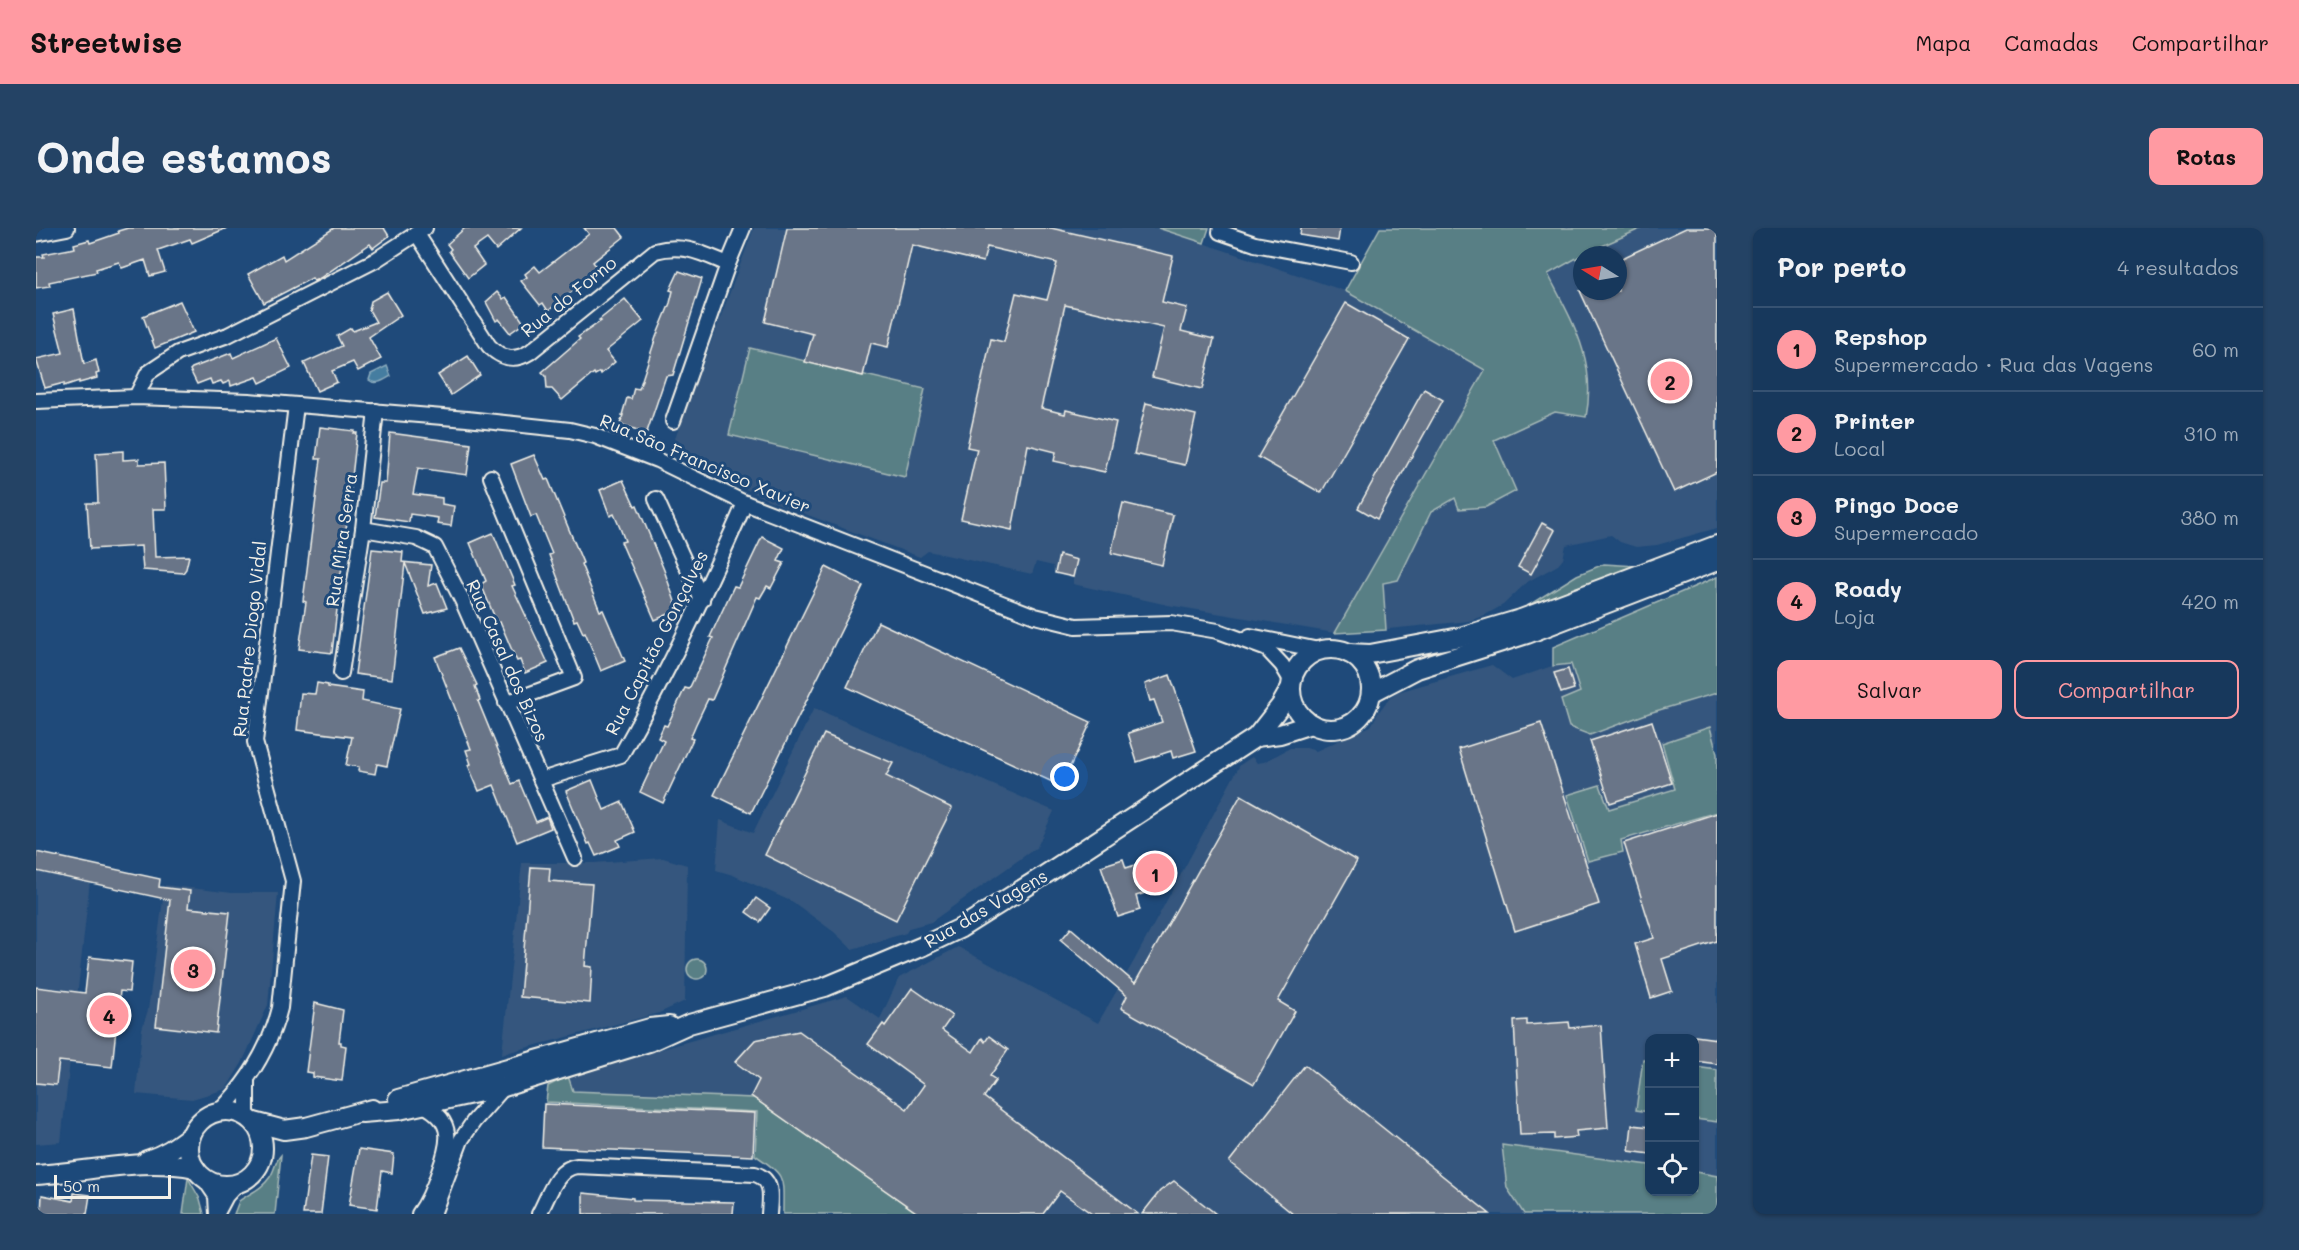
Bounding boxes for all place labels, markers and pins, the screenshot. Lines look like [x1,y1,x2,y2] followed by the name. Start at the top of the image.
[1650,358,1690,404] pin: 2
[1136,850,1174,896] pin: 1
[174,946,212,992] pin: 3
[90,992,128,1038] pin: 4

